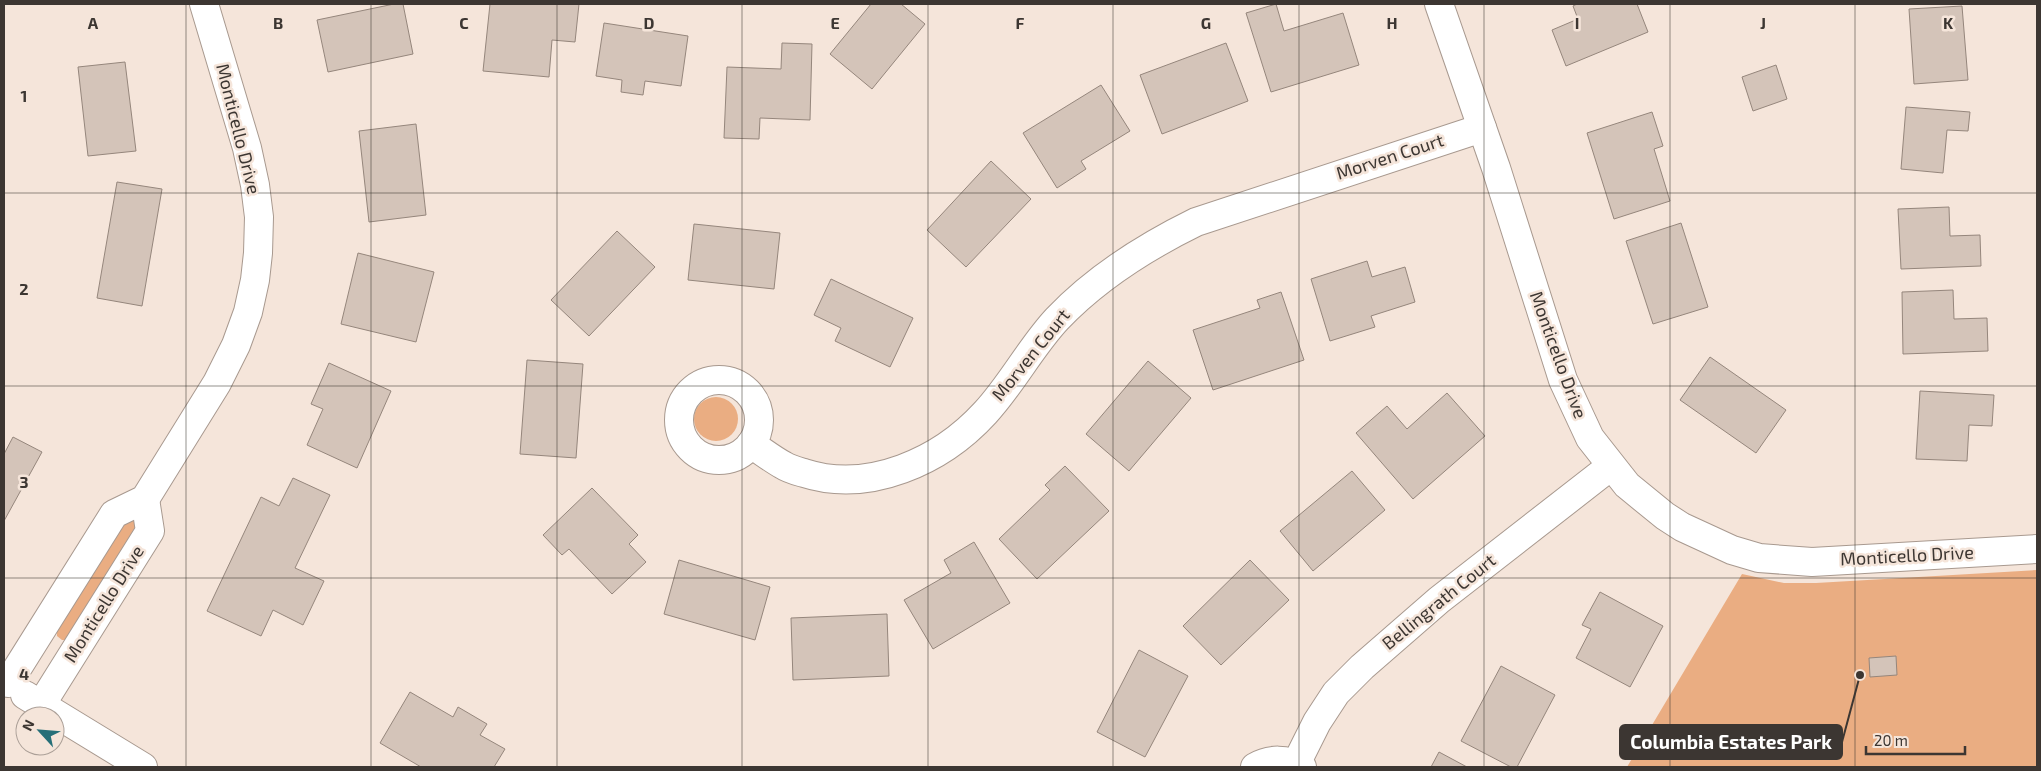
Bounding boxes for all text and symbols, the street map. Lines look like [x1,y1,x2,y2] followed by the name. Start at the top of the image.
[88,13,99,32] text: A
[273,13,283,32] text: B
[459,13,469,32] text: C
[644,13,655,32] text: D
[830,13,840,32] text: E
[1016,13,1025,32] text: F
[1201,13,1211,32] text: G
[1386,13,1398,32] text: H
[1575,13,1579,32] text: I
[1760,13,1766,32] text: J
[1943,13,1954,32] text: K
[212,61,266,196] street label: Monticello Drive
[21,86,27,105] text: 1
[1333,128,1446,184] street label: Morven Court
[19,279,29,298] text: 2
[1526,288,1592,421] street label: Monticello Drive
[987,304,1074,405] street label: Morven Court
[19,472,29,491] text: 3
[58,541,148,666] street label: Monticello Drive
[1840,541,1974,569] street label: Monticello Drive
[1377,549,1500,654] street label: Bellingrath Court
[19,664,29,683] text: 4
[15,706,65,756] north arrow
[18,717,38,733] text: N
[1866,724,1965,756] scale bar
[1620,725,1842,759] callout: Columbia Estates Park
[1630,730,1832,753] text: Columbia Estates Park
[1874,731,1908,749] text: 20 m

